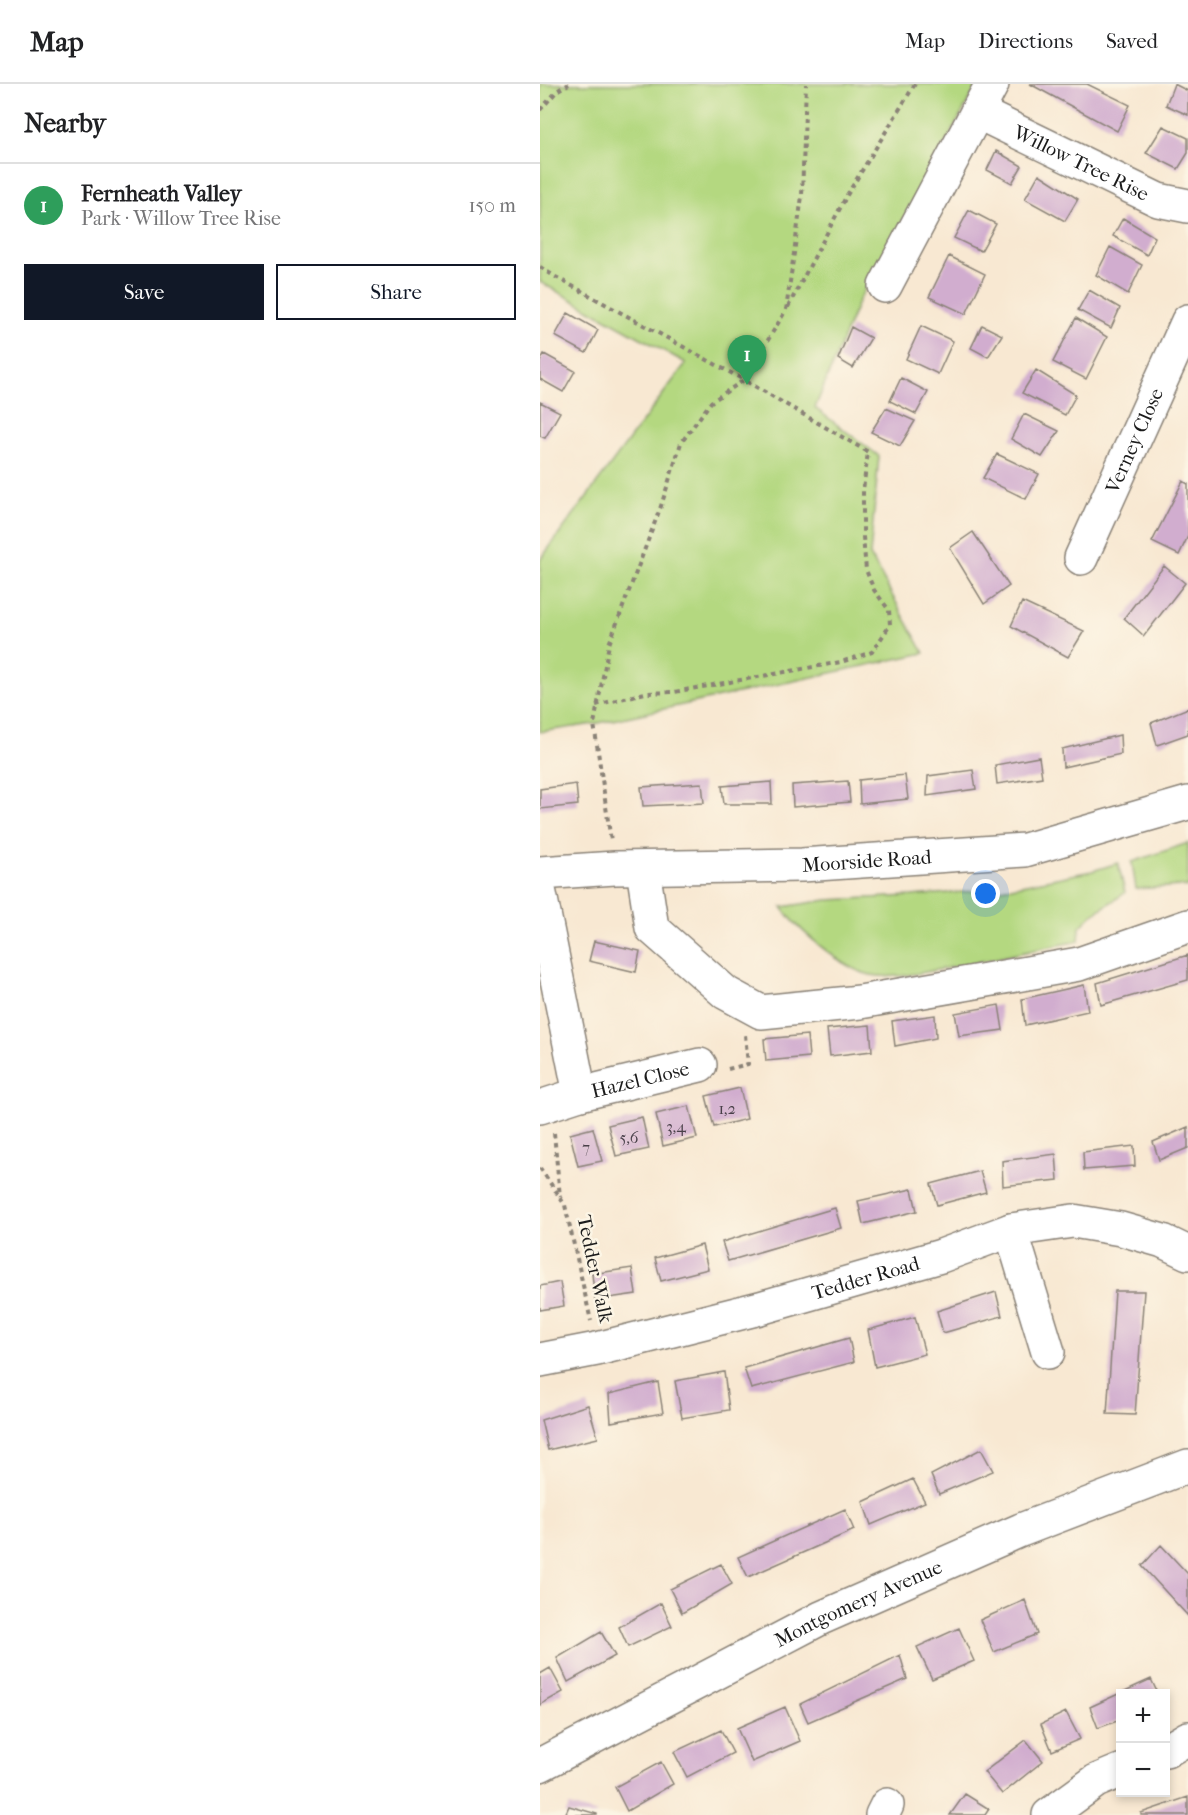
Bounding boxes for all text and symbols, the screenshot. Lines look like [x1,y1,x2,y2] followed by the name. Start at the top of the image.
[30,25,84,58] text: Map
[905,29,945,53] text: Map
[978,29,1073,53] text: Directions
[1106,29,1158,53] text: Saved
[24,108,106,139] text: Nearby
[1009,120,1153,205] street label: Willow Tree Rise
[81,181,241,207] text: Fernheath Valley
[40,194,47,217] text: 1
[468,194,516,217] text: 150 m
[81,207,281,230] text: Park · Willow Tree Rise
[24,264,264,320] button: Save
[276,264,516,320] button: Share
[728,336,766,385] pin: 1
[1100,384,1168,497] street label: Verney Close
[801,845,933,876] street label: Moorside Road
[971,879,1000,908] your location
[589,1057,692,1102] street label: Hazel Close
[718,1099,736,1118] house number: 1,2
[666,1117,686,1136] house number: 3,4
[620,1128,639,1147] house number: 5,6
[582,1138,590,1157] house number: 7
[572,1213,618,1326] street label: Tedder Walk
[809,1251,923,1304] street label: Tedder Road
[770,1555,945,1652] street label: Montgomery Avenue
[1116,1689,1170,1797] map controls
[1116,1689,1170,1743] button: +
[1116,1743,1170,1797] button: −

